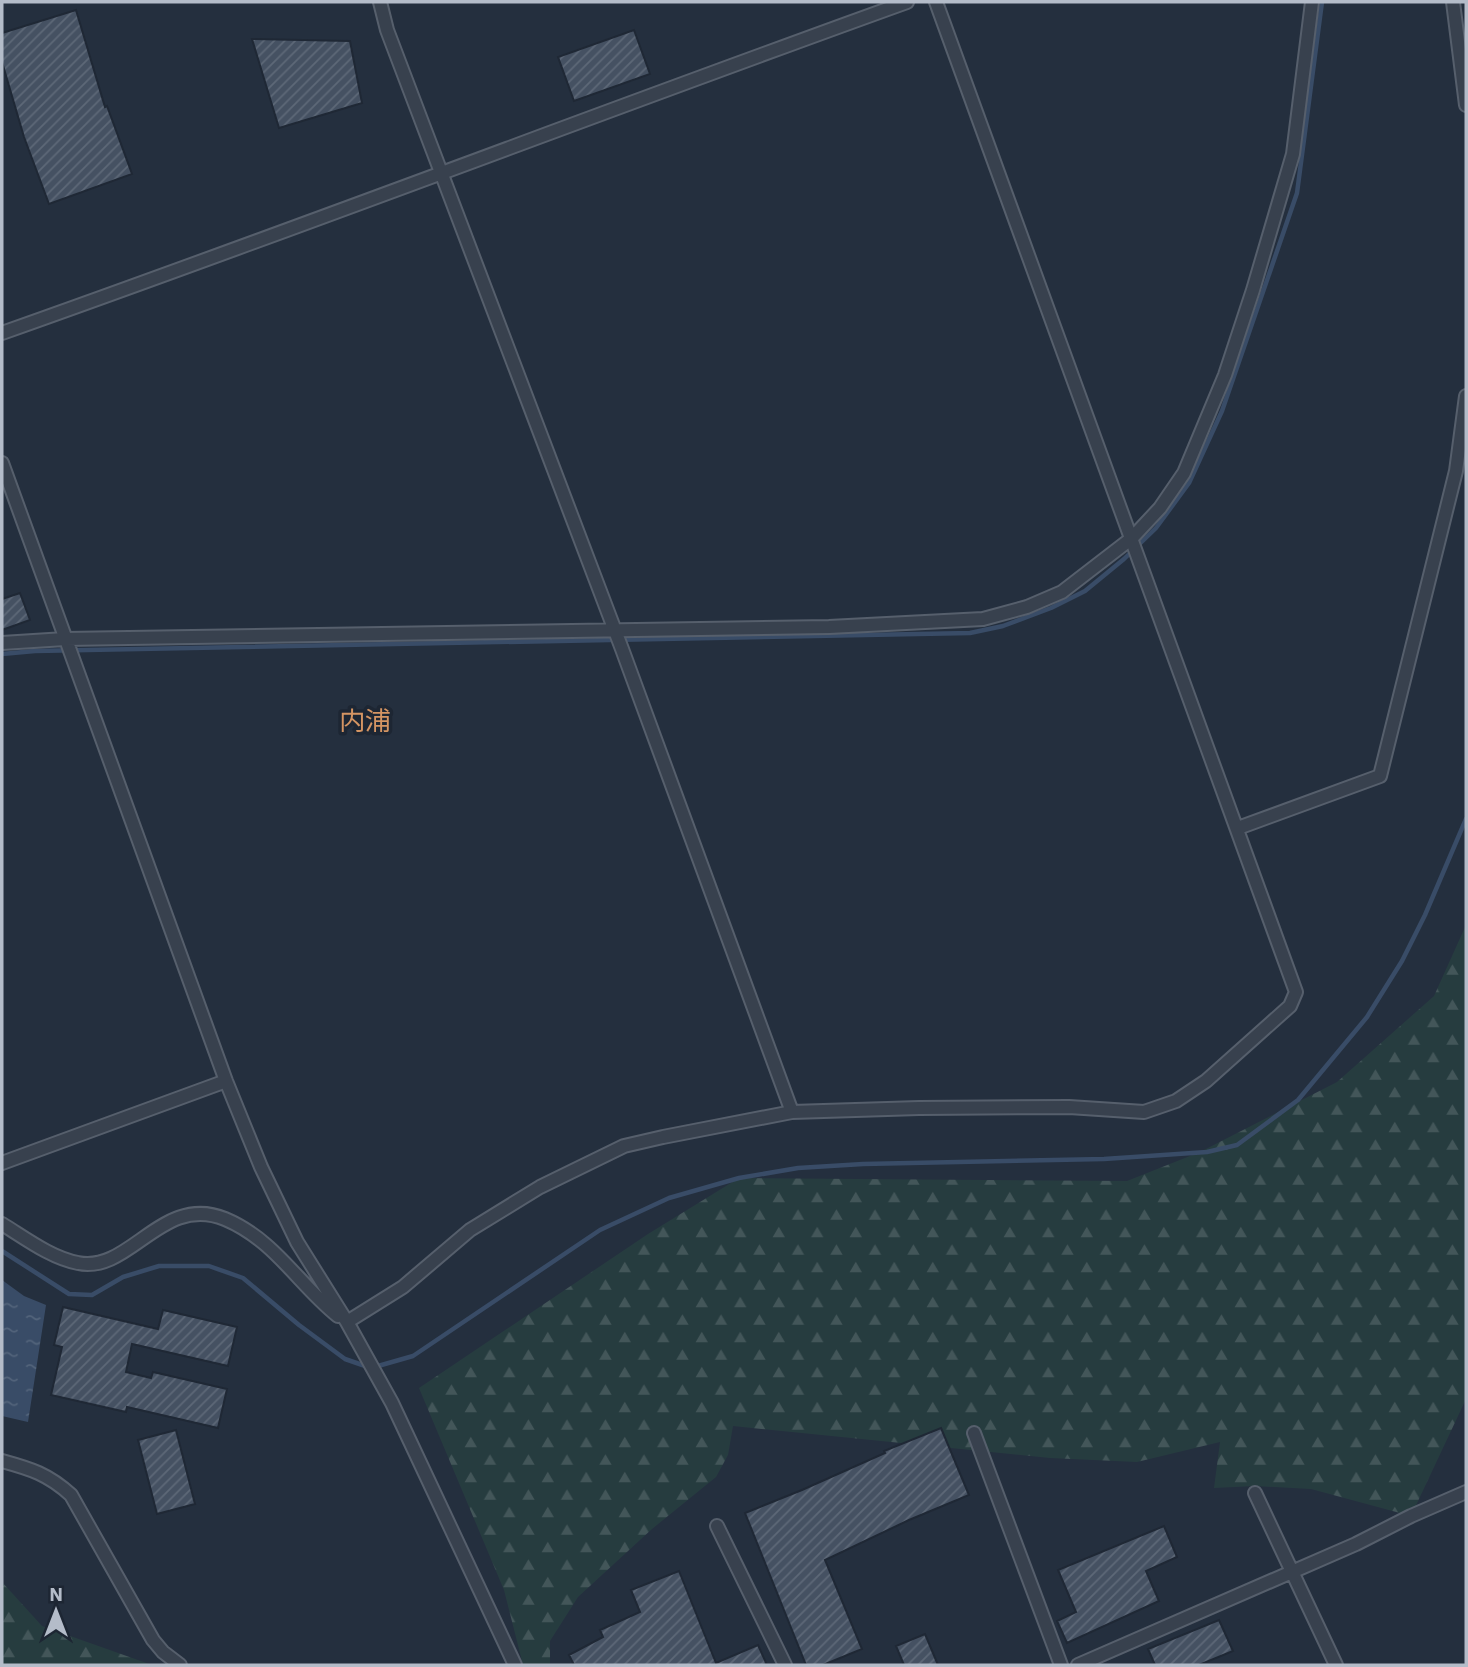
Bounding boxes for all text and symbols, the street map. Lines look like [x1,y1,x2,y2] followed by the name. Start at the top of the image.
[339,703,391,737] district label: 内浦
[21,1576,91,1646] north arrow
[49,1582,63,1606] text: N

